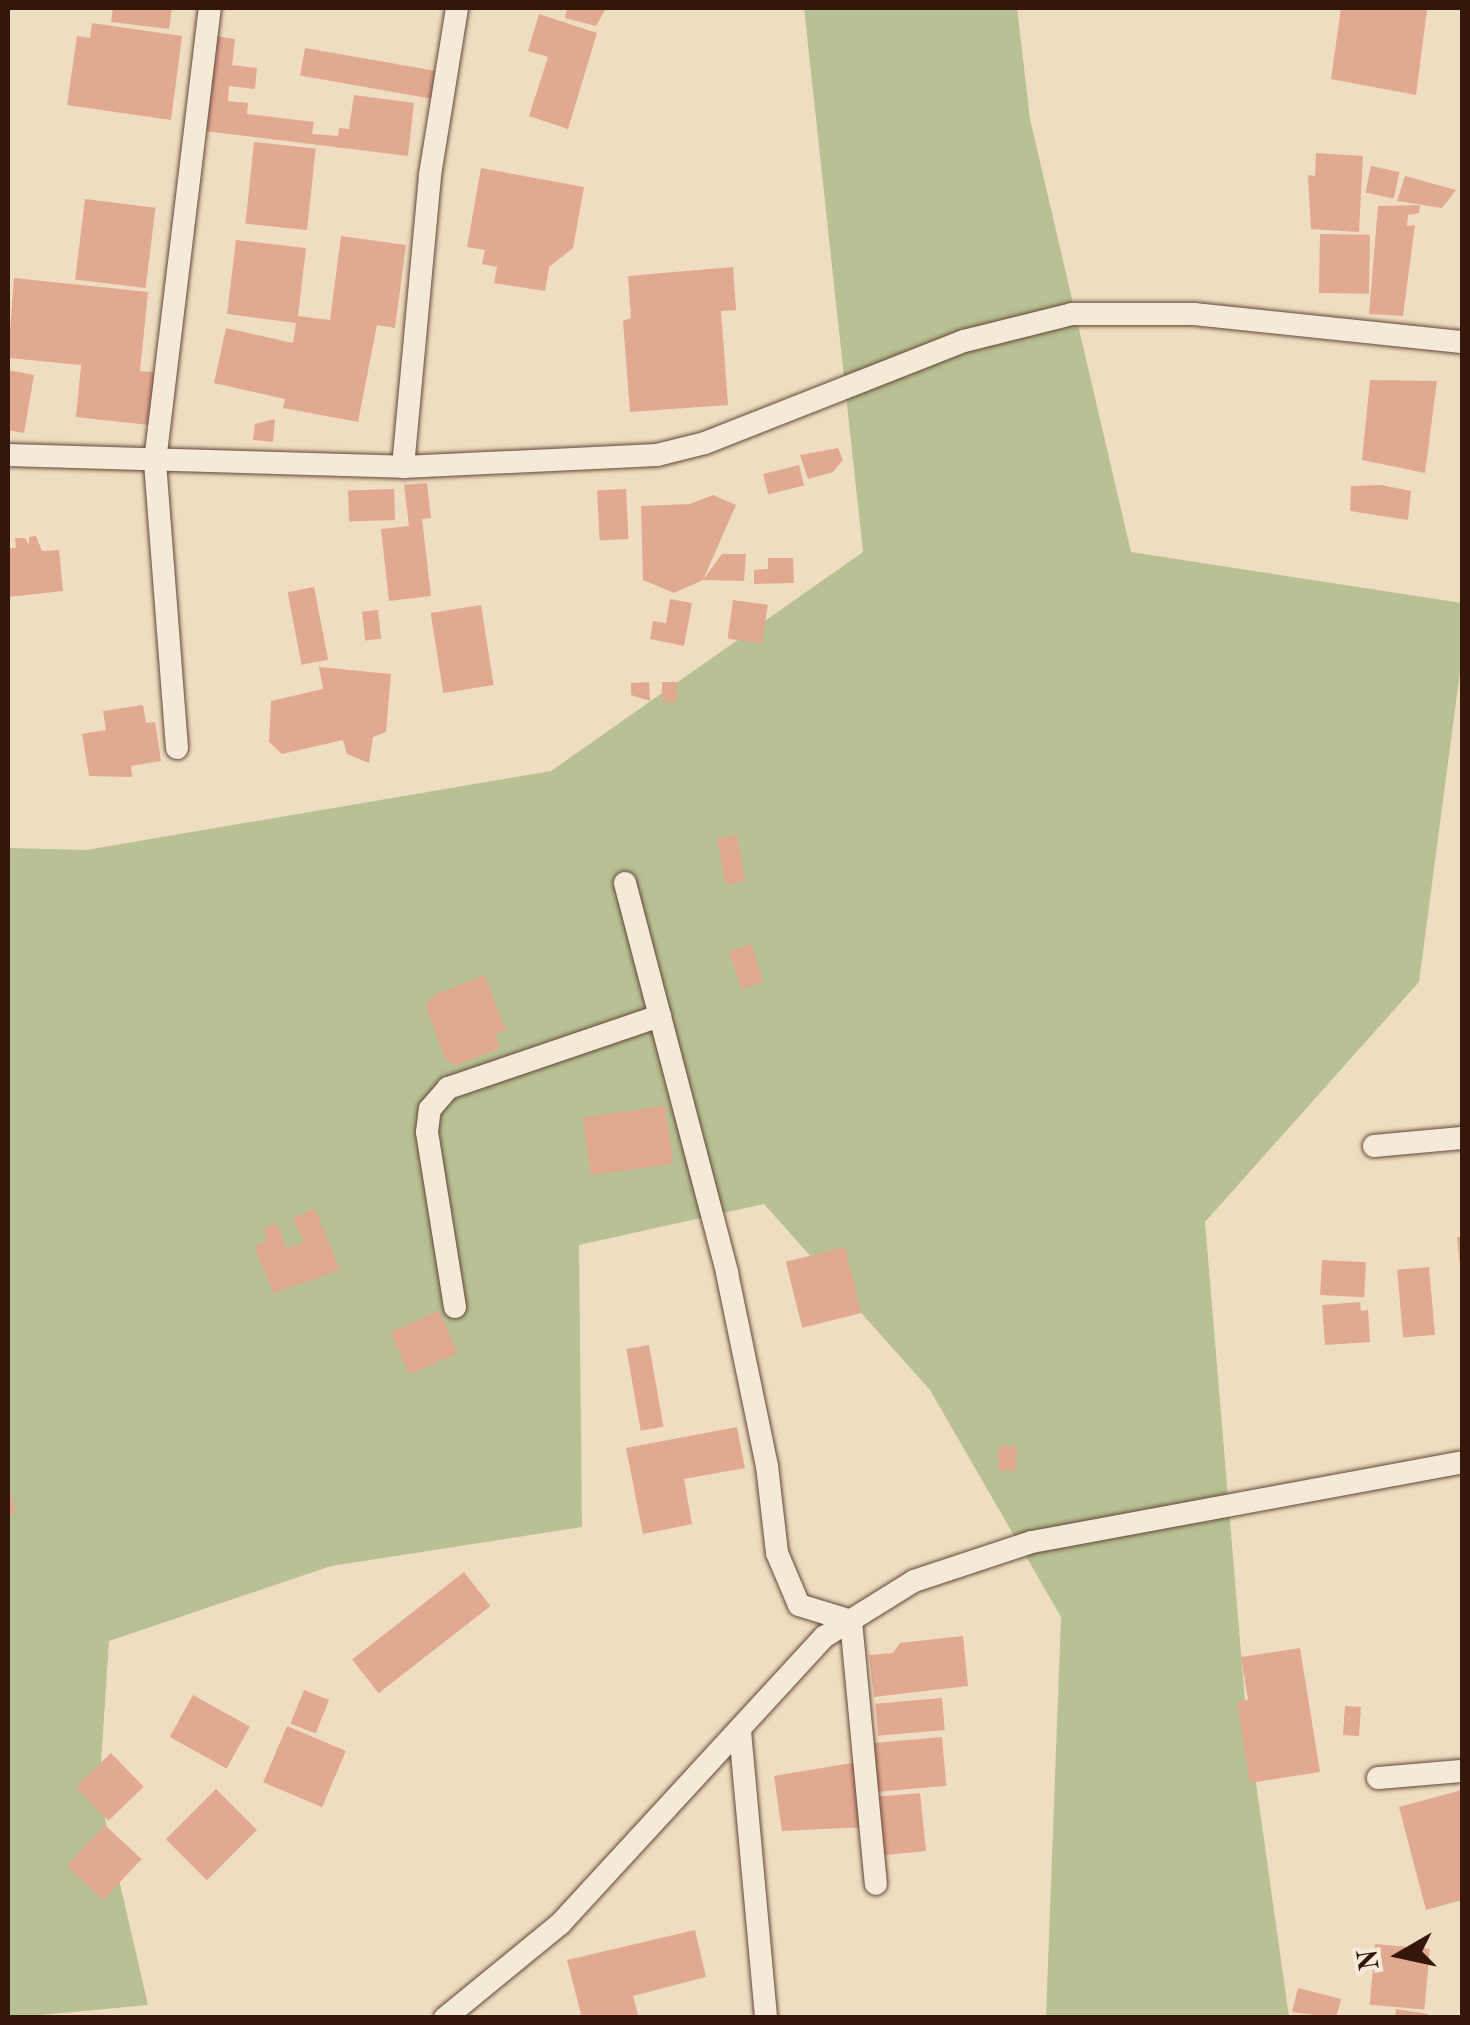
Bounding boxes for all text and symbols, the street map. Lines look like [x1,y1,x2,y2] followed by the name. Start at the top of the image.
[1350,1905,1450,2005] north arrow
[1355,1947,1386,1972] text: N

